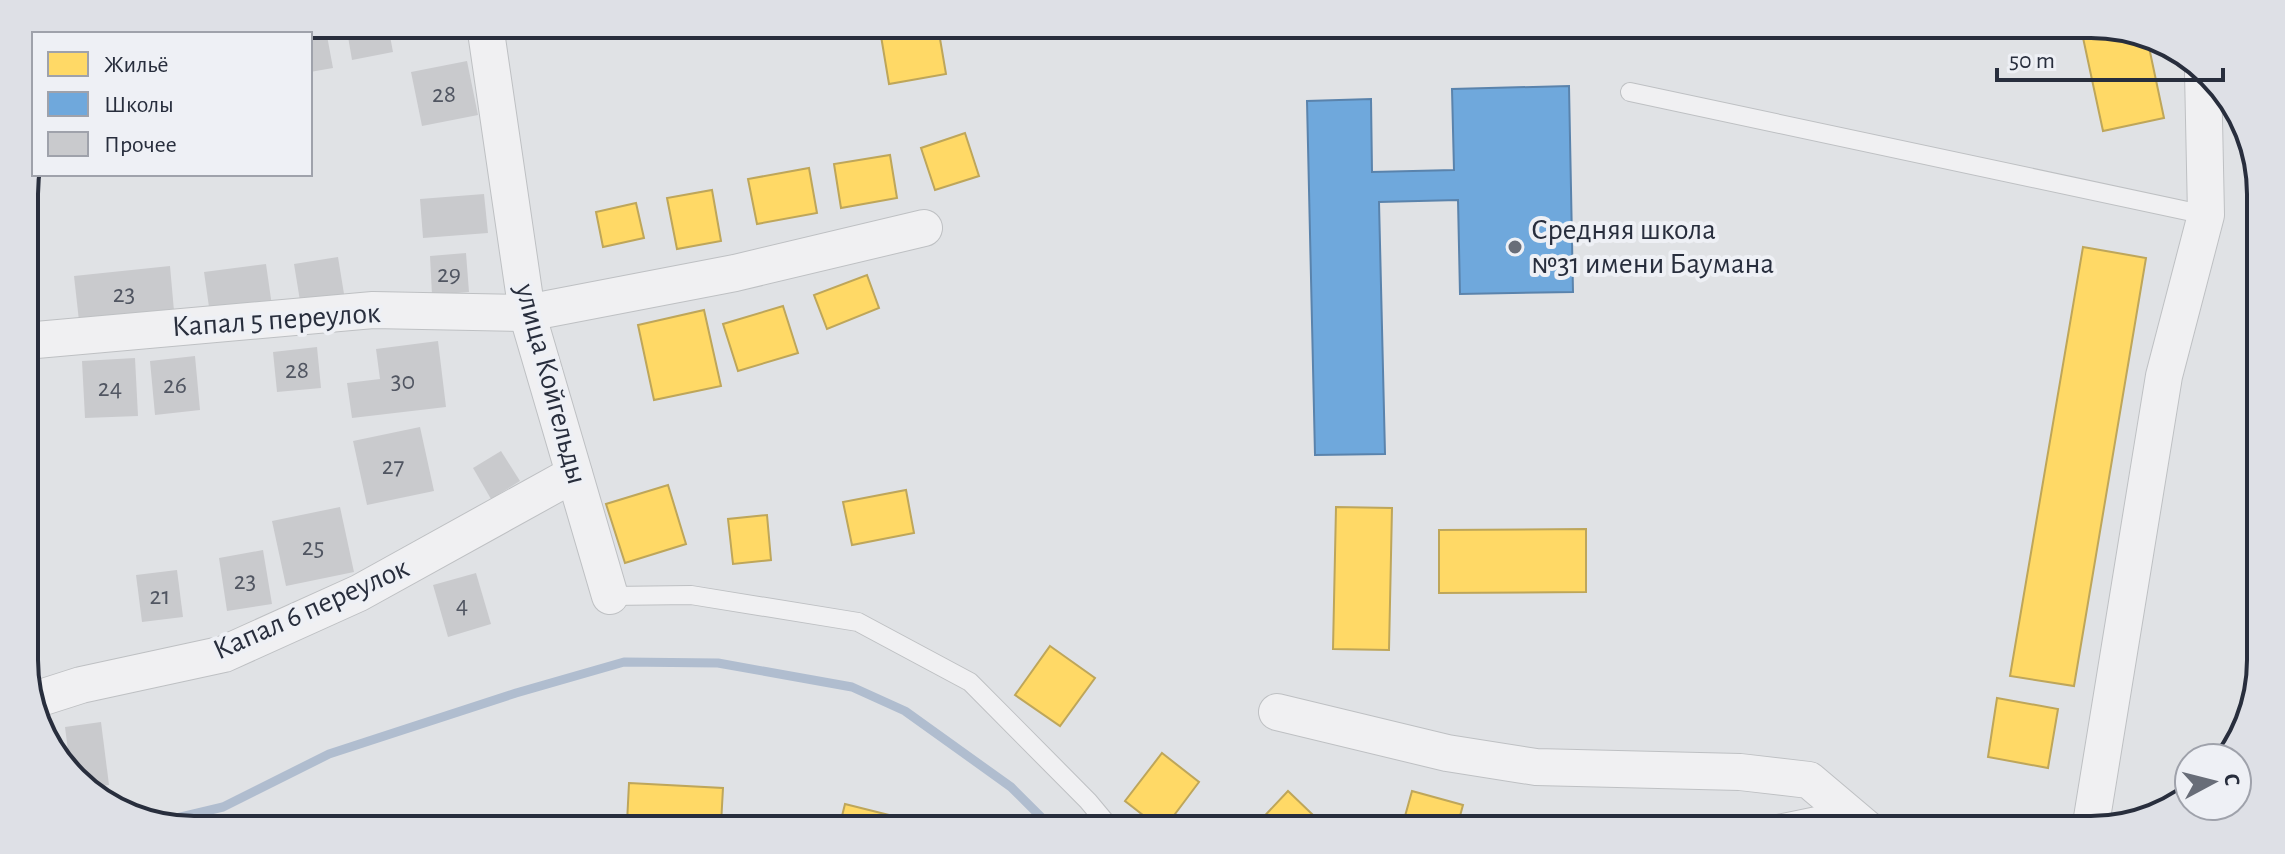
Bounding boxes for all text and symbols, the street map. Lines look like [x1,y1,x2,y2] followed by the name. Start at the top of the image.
[32,32,312,176] legend
[1997,32,2223,82] scale bar
[2009,49,2055,73] text: 50 m
[104,53,169,77] text: Жильё
[432,81,456,107] house number: 28
[104,93,174,117] text: Школы
[104,133,177,157] text: Прочее
[1531,215,1774,279] place label: Средняя школа №31 имени Баумана
[1506,238,1524,256] marker: Средняя школа №31 имени Баумана
[437,261,461,287] house number: 29
[510,280,592,488] street label: улица Койгельды
[113,281,135,307] house number: 23
[171,298,382,342] street label: Капал 5 переулок
[285,357,309,383] house number: 28
[391,368,415,394] house number: 30
[163,372,187,398] house number: 26
[98,375,122,401] house number: 24
[382,453,404,479] house number: 27
[302,534,324,560] house number: 25
[209,552,413,666] street label: Капал 6 переулок
[234,568,256,594] house number: 23
[150,583,170,609] house number: 21
[456,592,468,618] house number: 4
[2173,742,2253,822] north arrow
[2220,772,2244,787] text: С

